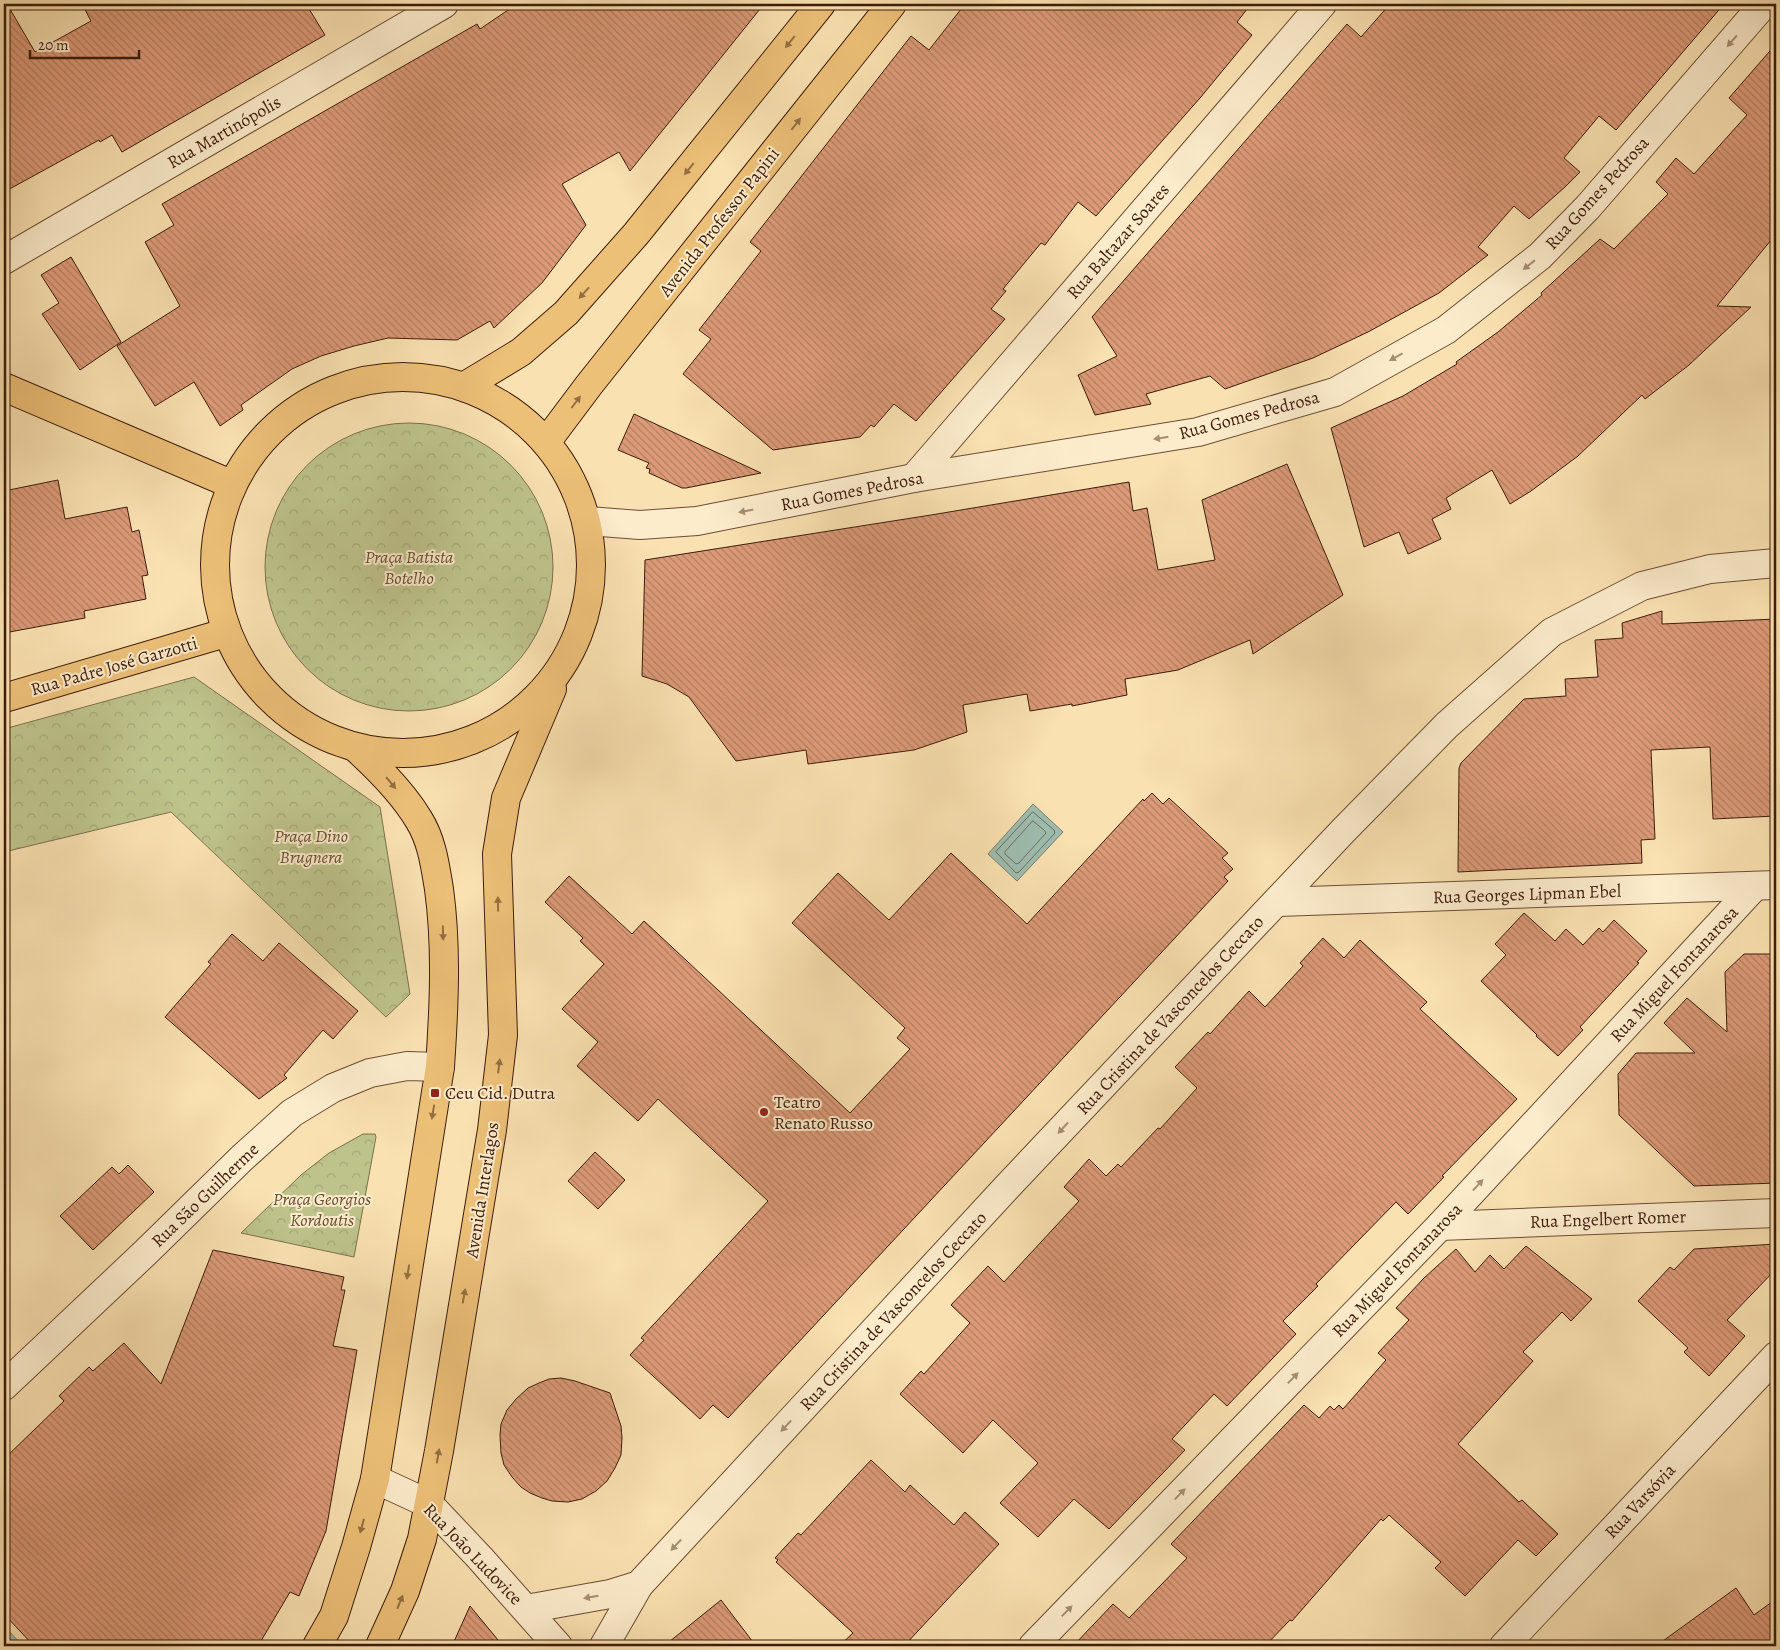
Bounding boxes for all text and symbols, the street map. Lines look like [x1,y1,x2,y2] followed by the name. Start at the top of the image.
[30,28,139,60] scale bar
[1726,34,1737,47] one-way arrow
[38,35,69,55] text: 20 m
[785,35,796,48] one-way arrow
[163,90,285,174] street label: Rua Martinópolis
[791,118,802,131] one-way arrow
[1540,131,1655,255] street label: Rua Gomes Pedrosa
[653,143,785,302] street label: Avenida Professor Papini
[683,162,694,175] one-way arrow
[1061,178,1175,304] street label: Rua Baltazar Soares
[1523,259,1536,270] one-way arrow
[578,286,590,298] one-way arrow
[1389,353,1403,362] one-way arrow
[1176,385,1323,445] street label: Rua Gomes Pedrosa
[571,395,581,409] one-way arrow
[1153,434,1169,442] one-way arrow
[779,465,926,517] street label: Rua Gomes Pedrosa
[738,508,754,516] one-way arrow
[365,545,453,590] park label: Praça Batista Botelho
[28,631,200,701] street label: Rua Padre José Garzotti
[386,776,397,789] one-way arrow
[274,824,348,869] park label: Praça Dino Brugnera
[1432,879,1622,909] street label: Rua Georges Lipman Ebel
[494,895,502,911] one-way arrow
[1604,900,1744,1047] street label: Rua Miguel Fontanarosa
[1071,910,1269,1120] street label: Rua Cristina de Vasconcelos Ceccato
[439,925,447,941] one-way arrow
[495,1058,503,1074] one-way arrow
[445,1081,556,1105] place label: Ceu Cid. Dutra
[429,1087,441,1099] marker: Ceu Cid. Dutra
[774,1090,873,1135] place label: Teatro Renato Russo
[428,1104,436,1120] one-way arrow
[758,1106,770,1118] marker: Teatro Renato Russo
[459,1120,505,1261] street label: Avenida Interlagos
[1058,1121,1070,1133] one-way arrow
[146,1137,264,1253] street label: Rua São Guilherme
[1472,1179,1484,1191] one-way arrow
[273,1187,371,1232] park label: Praça Georgios Kordoutis
[1326,1197,1468,1342] street label: Rua Miguel Fontanarosa
[1529,1204,1687,1234] street label: Rua Engelbert Romer
[794,1206,992,1416] street label: Rua Cristina de Vasconcelos Ceccato
[404,1265,412,1281] one-way arrow
[461,1287,469,1303] one-way arrow
[1287,1372,1299,1384] one-way arrow
[780,1420,792,1432] one-way arrow
[434,1448,442,1464] one-way arrow
[1599,1458,1681,1544] street label: Rua Varsóvia
[1174,1489,1186,1501] one-way arrow
[418,1498,528,1610] street label: Rua João Ludovice
[358,1519,366,1534] one-way arrow
[670,1539,681,1552] one-way arrow
[584,1593,599,1601] one-way arrow
[396,1594,404,1609] one-way arrow
[1061,1606,1073,1618] one-way arrow

